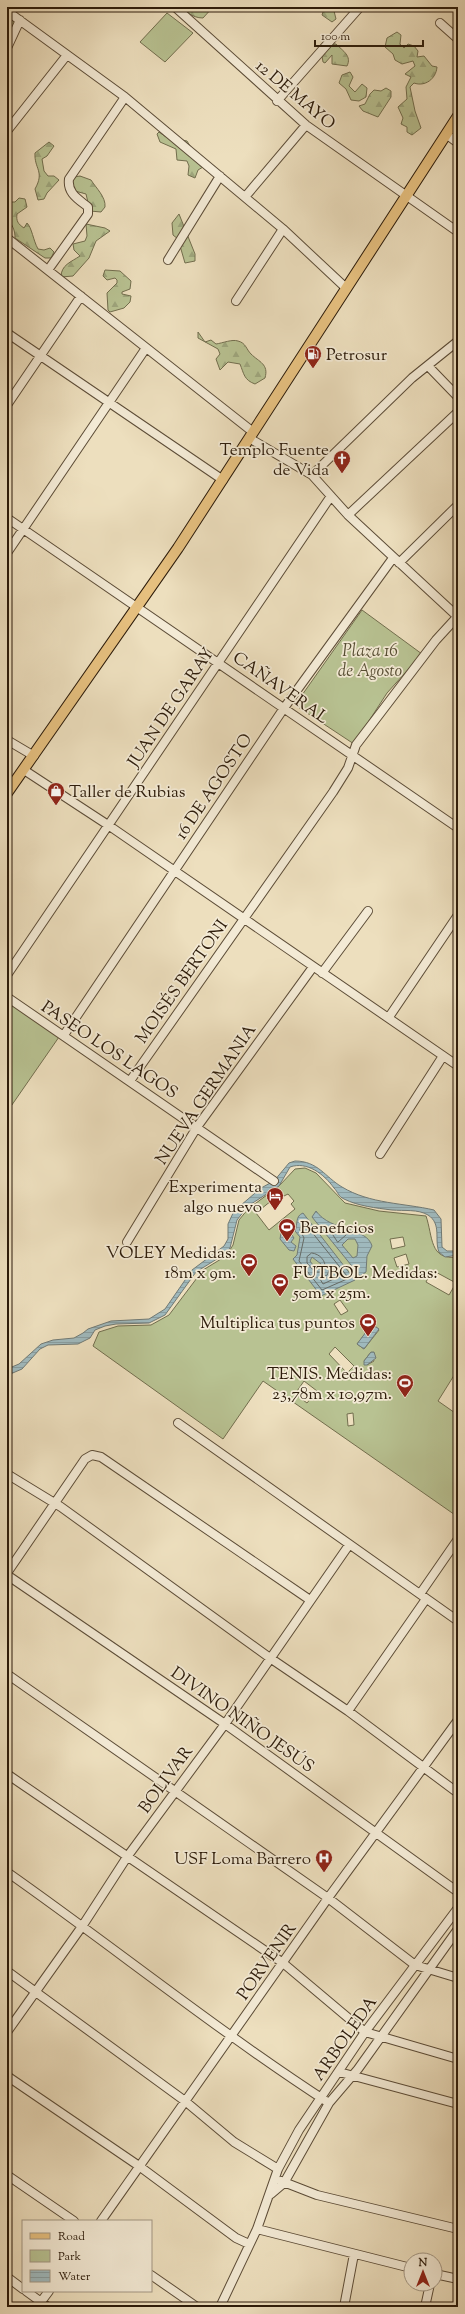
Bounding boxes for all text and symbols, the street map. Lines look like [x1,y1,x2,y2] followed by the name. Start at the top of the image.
[315,22,423,48] scale bar
[321,28,350,46] text: 100 m
[250,55,340,136] street label: 12 DE MAYO
[303,344,323,369] fuel station icon: Petrosur
[326,344,388,368] place label: Petrosur
[219,439,329,483] place label: Templo Fuente de Vida
[332,449,352,474] church icon: Templo Fuente de Vida
[338,640,402,684] park label: Plaza 16 de Agosto
[122,644,221,773] street label: JUAN DE GARAY
[227,647,333,731] street label: CAÑAVERAL
[170,729,259,845] street label: 16 DE AGOSTO
[46,781,66,806] shop icon: Taller de Rubias
[69,781,186,805] place label: Taller de Rubias
[131,915,235,1049] street label: MOISÉS BERTONI
[36,996,182,1105] street label: PASEO LOS LAGOS
[151,1020,263,1170] street label: NUEVA GERMANIA
[169,1176,262,1220] place label: Experimenta algo nuevo
[265,1186,285,1211] hotel icon: Experimenta algo nuevo
[277,1217,297,1242] sports icon: Beneficios
[300,1217,374,1241] place label: Beneficios
[106,1242,236,1286] place label: VOLEY Medidas: 18m x 9m.
[239,1252,259,1277] sports icon: VOLEY Medidas: 18m x 9m.
[292,1262,438,1306] place label: FUTBOL. Medidas: 50m x 25m.
[270,1272,290,1297] sports icon: FUTBOL. Medidas: 50m x 25m.
[200,1312,355,1336] place label: Multiplica tus puntos
[358,1312,378,1337] sports icon: Multiplica tus puntos
[267,1363,392,1407] place label: TENIS. Medidas: 23,78m x 10,97m.
[395,1373,415,1398] sports icon: TENIS. Medidas: 23,78m x 10,97m.
[165,1662,318,1779] street label: DIVINO NIÑO JESÚS
[134,1741,200,1819] street label: BOLIVAR
[174,1848,311,1872] place label: USF Loma Barrero
[314,1848,334,1873] hospital icon: USF Loma Barrero
[232,1918,304,2006] street label: PORVENIR
[308,1992,384,2086] street label: ARBOLEDA
[22,2220,152,2292] legend
[58,2228,85,2246] text: Road
[58,2248,81,2266] text: Park
[403,2252,443,2292] north arrow
[418,2255,428,2271] text: N
[58,2268,91,2286] text: Water

